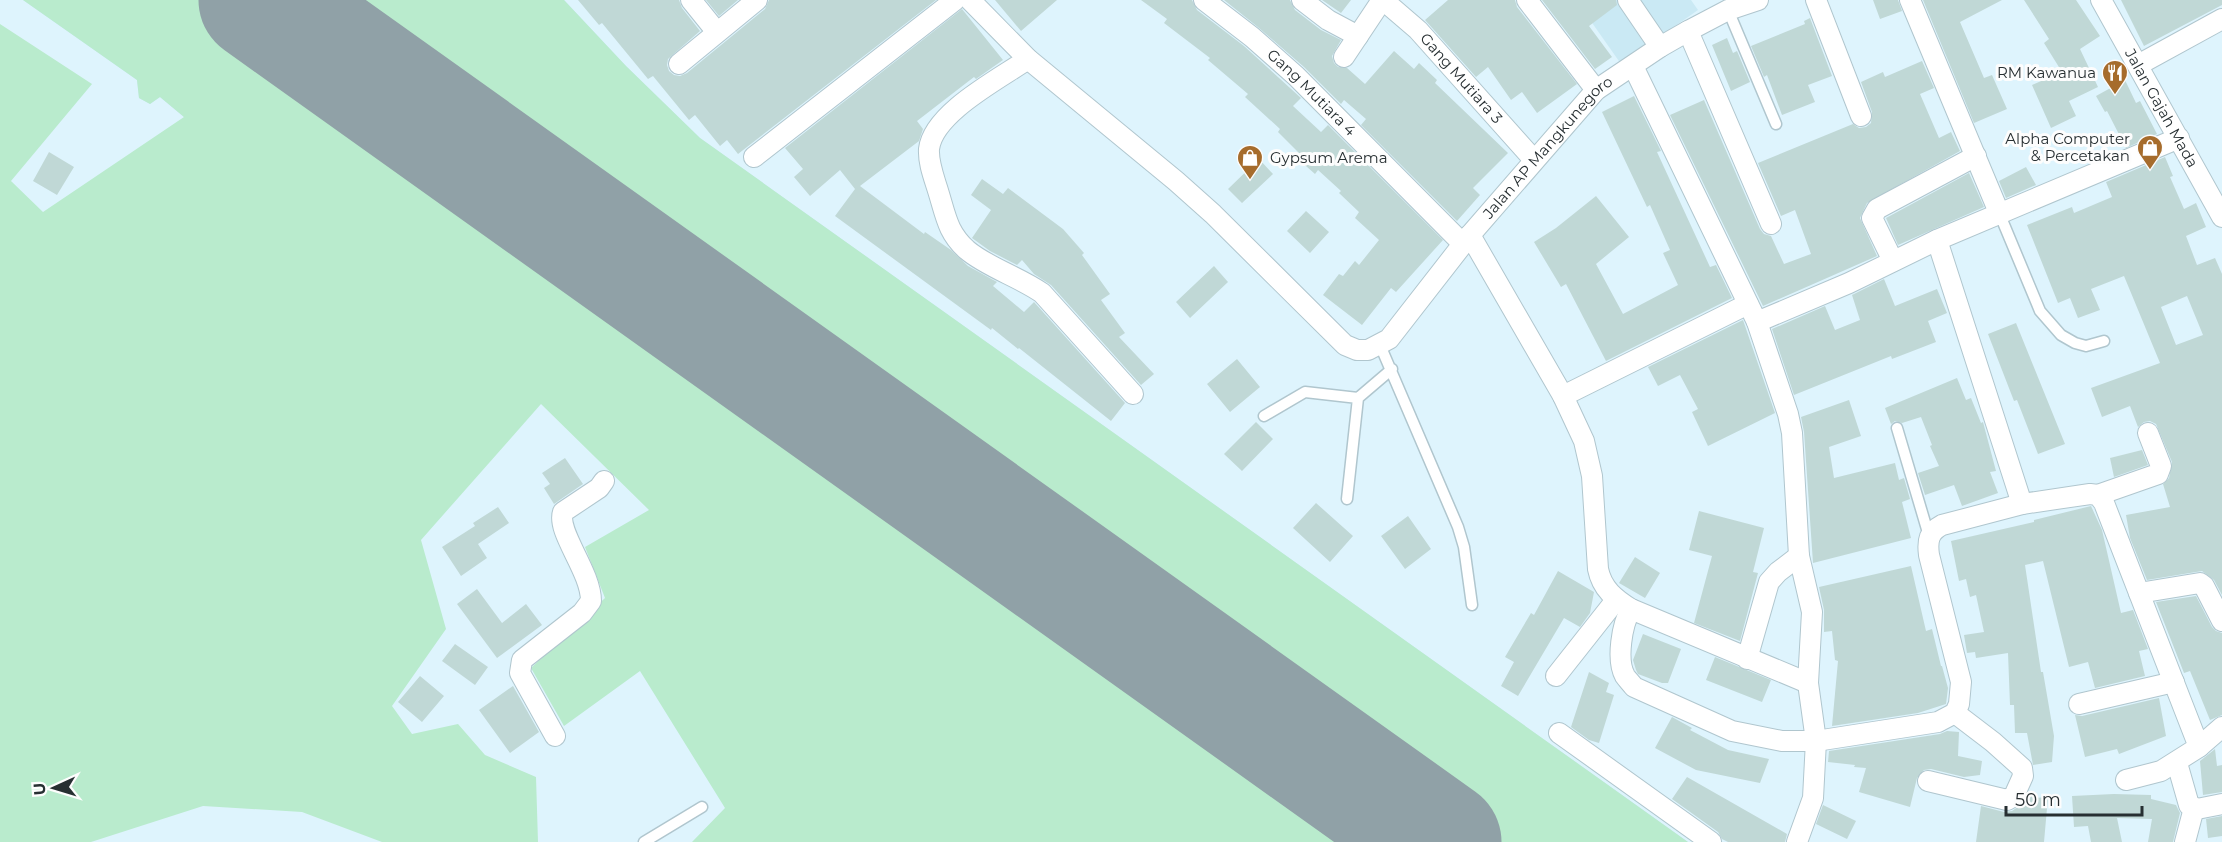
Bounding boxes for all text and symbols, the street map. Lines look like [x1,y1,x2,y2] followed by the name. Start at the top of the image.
[1416,29,1507,127] street label: Gang Mutiara 3
[2121,44,2203,171] street label: Jalan Gajah Mada
[1263,45,1360,140] street label: Gang Mutiara 4
[2100,58,2130,96] restaurant icon: RM Kawanua
[1997,63,2096,82] place label: RM Kawanua
[1478,72,1616,223] street label: Jalan AP Mangkunegoro
[2005,129,2130,165] place label: Alpha Computer & Percetakan
[2135,133,2165,171] shop icon: Alpha Computer & Percetakan
[1235,143,1265,181] shop icon: Gypsum Arema
[1270,148,1388,167] place label: Gypsum Arema
[24,758,84,818] north arrow
[2006,779,2142,817] scale bar
[30,782,49,796] text: U
[2015,789,2061,811] text: 50 m

